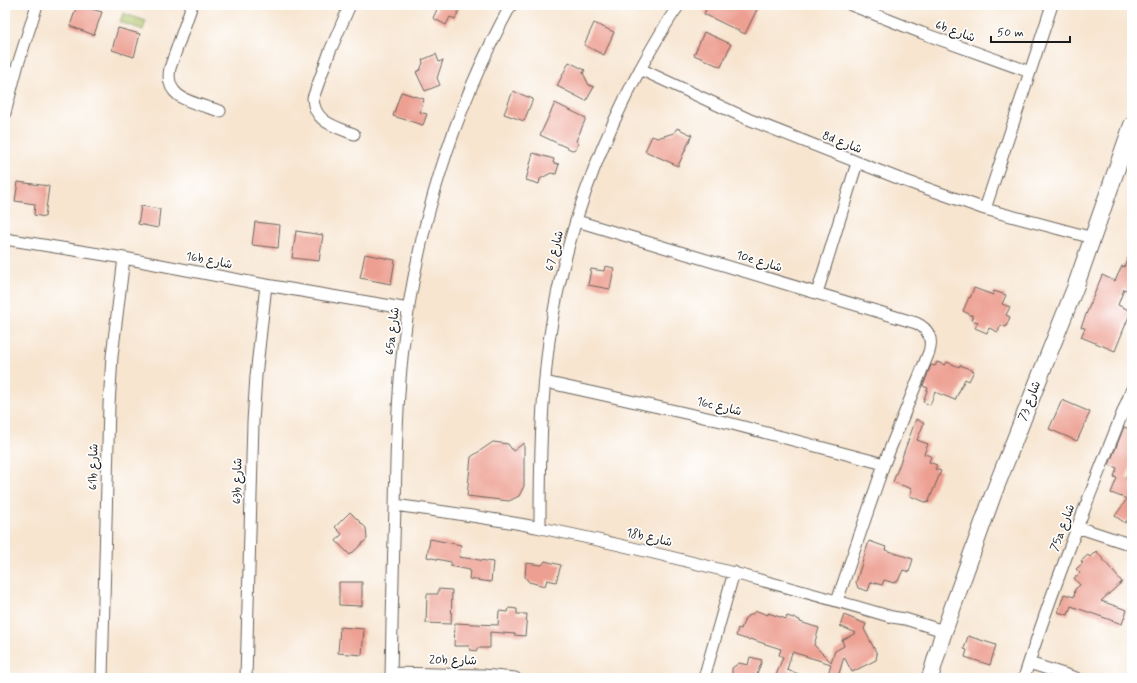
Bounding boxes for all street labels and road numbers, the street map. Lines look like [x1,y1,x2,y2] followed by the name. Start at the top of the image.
[933,17,977,47] street label: 6b شارع
[820,128,864,158] street label: 8d شارع
[542,229,568,273] street label: شارع 67
[734,247,784,277] street label: 10e شارع
[184,249,234,273] street label: 16b شارع
[382,306,404,356] street label: 65a شارع
[1015,379,1045,423] street label: شارع 73
[695,394,743,420] street label: 16c شارع
[86,444,102,490] street label: 61b شارع
[230,458,246,504] street label: 63b شارع
[1047,502,1079,554] street label: 75a شارع
[624,525,674,551] street label: 18b شارع
[429,653,477,669] street label: 20b شارع

